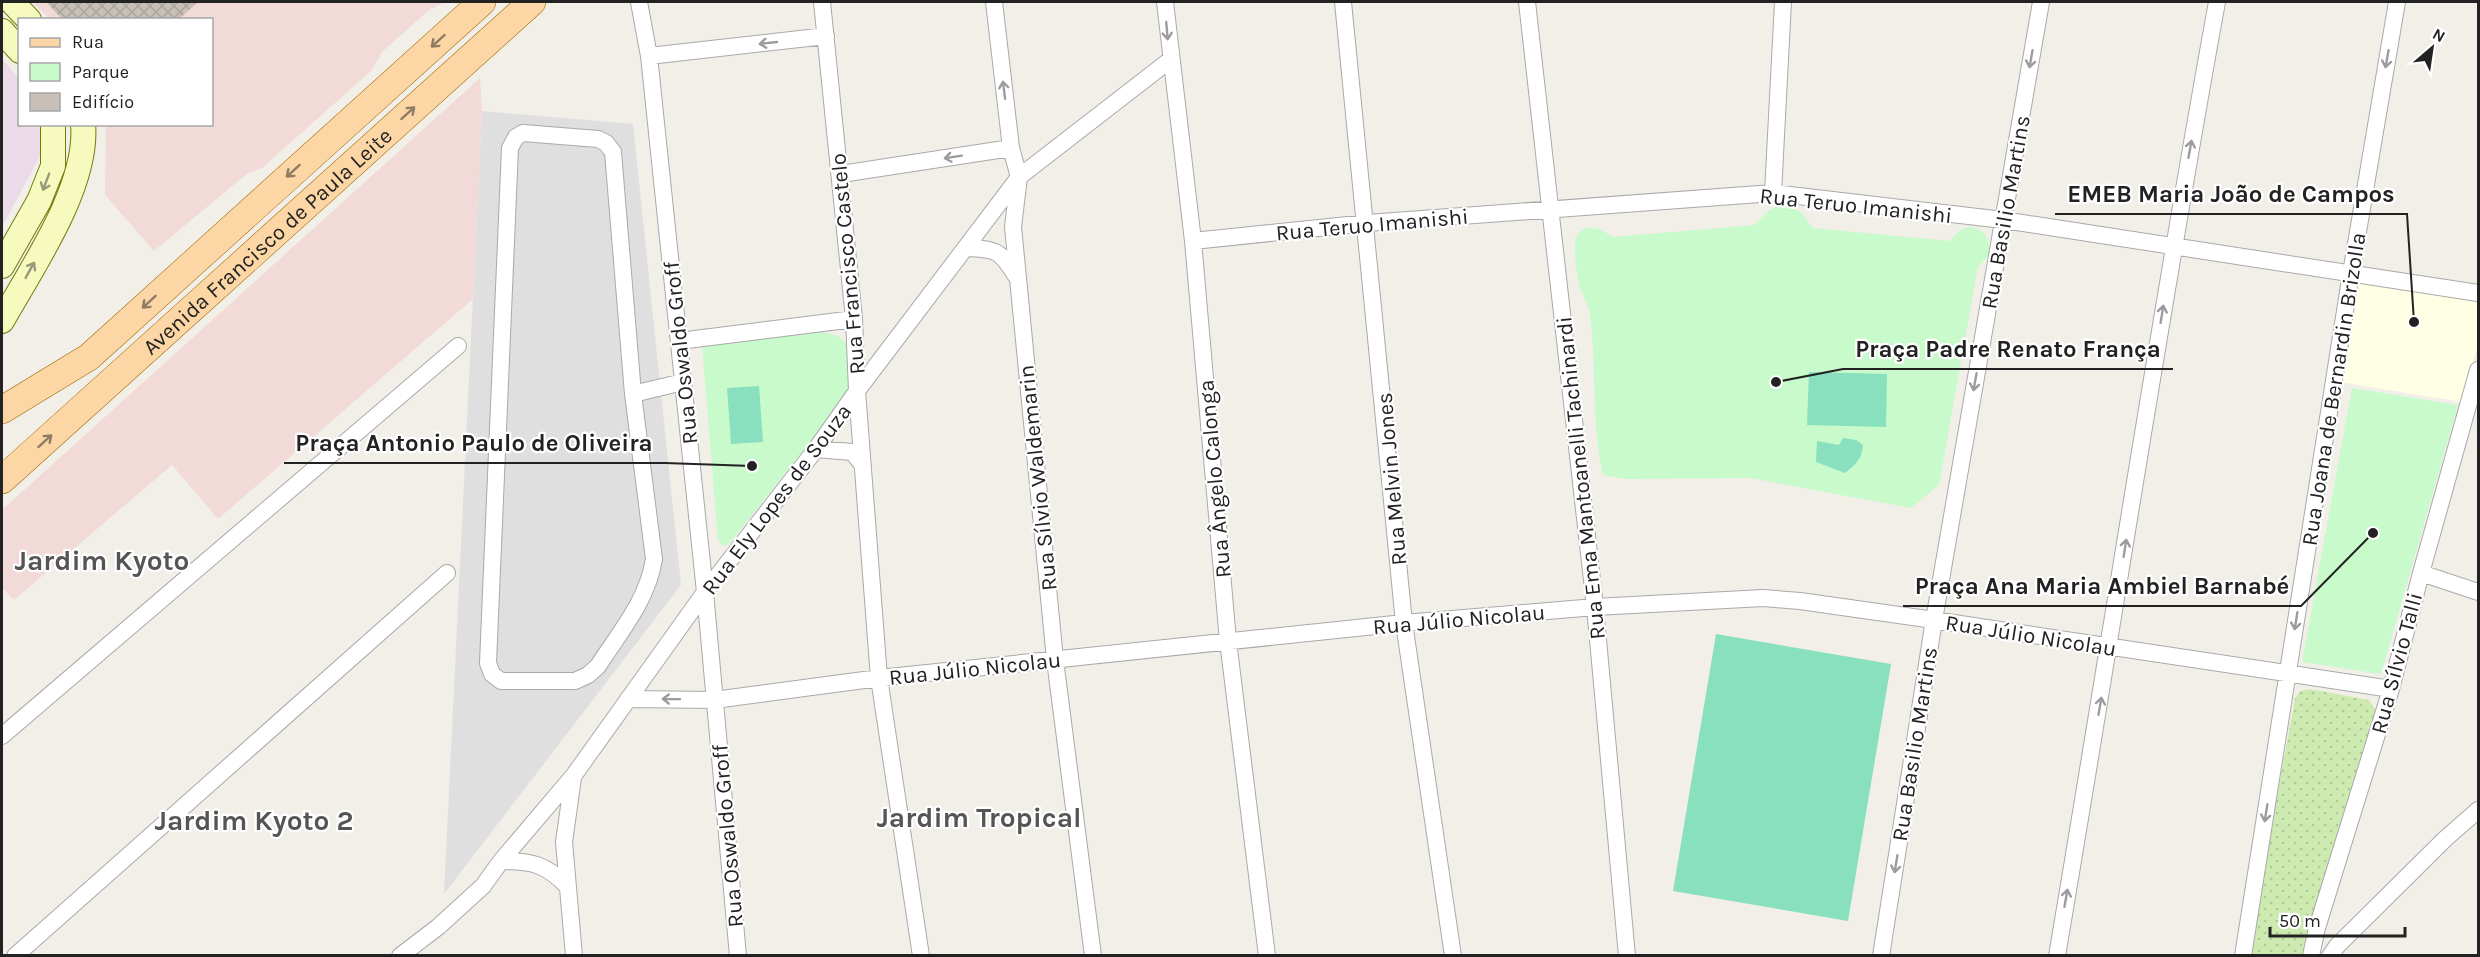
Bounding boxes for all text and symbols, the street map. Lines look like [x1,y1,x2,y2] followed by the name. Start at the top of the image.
[18,18,213,126] legend
[2402,18,2462,78] north arrow
[1162,20,1173,40] one-way arrow
[2429,24,2449,46] text: N
[72,31,104,53] text: Rua
[431,34,446,48] one-way arrow
[758,38,778,49] one-way arrow
[2025,49,2036,68] one-way arrow
[2381,49,2392,69] one-way arrow
[72,61,129,83] text: Parque
[998,81,1009,101] one-way arrow
[72,91,134,113] text: Edifício
[400,107,415,121] one-way arrow
[1976,113,2036,311] street label: Rua Basilio Martins
[138,123,398,361] street label: Avenida Francisco de Paula Leite
[2185,140,2196,159] one-way arrow
[825,152,871,376] street label: Rua Francisco Castelo
[944,152,964,163] one-way arrow
[286,164,301,178] one-way arrow
[40,172,51,191] one-way arrow
[2055,172,2407,214] callout: EMEB Maria João de Campos
[2067,180,2395,208] text: EMEB Maria João de Campos
[1758,183,1953,229] street label: Rua Teruo Imanishi
[1275,204,1470,246] street label: Rua Teruo Imanishi
[2296,231,2372,548] street label: Rua Joana de Bernardin Brizolla
[658,260,704,446] street label: Rua Oswaldo Groff
[24,262,36,279] one-way arrow
[142,295,157,309] one-way arrow
[2156,305,2167,325] one-way arrow
[1551,315,1611,641] street label: Rua Ema Mantoanelli Tachinardi
[1843,327,2173,369] callout: Praça Padre Renato França
[1855,335,2161,363] text: Praça Padre Renato França
[1013,364,1063,592] street label: Rua Sílvio Waldemarin
[1969,371,1980,391] one-way arrow
[1193,379,1237,579] street label: Rua Ângelo Calonga
[1371,391,1413,566] street label: Rua Melvin Jones
[697,399,857,600] street label: Rua Ely Lopes de Souza
[284,421,665,463] callout: Praça Antonio Paulo de Oliveira
[295,429,653,457] text: Praça Antonio Paulo de Oliveira
[37,434,52,448] one-way arrow
[2120,539,2131,559] one-way arrow
[15,544,189,577] district label: Jardim Kyoto
[1903,564,2301,606] callout: Praça Ana Maria Ambiel Barnabé
[1915,572,2289,600] text: Praça Ana Maria Ambiel Barnabé
[2366,590,2428,737] street label: Rua Sílvio Talli
[1372,600,1546,640] street label: Rua Júlio Nicolau
[1943,610,2118,662] street label: Rua Júlio Nicolau
[2291,611,2302,630] one-way arrow
[1887,645,1943,843] street label: Rua Basilio Martins
[888,647,1062,691] street label: Rua Júlio Nicolau
[662,693,682,705] one-way arrow
[2094,696,2105,716] one-way arrow
[707,743,749,929] street label: Rua Oswaldo Groff
[876,801,1082,834] district label: Jardim Tropical
[2260,803,2271,823] one-way arrow
[155,804,354,837] district label: Jardim Kyoto 2
[1890,854,1901,874] one-way arrow
[2061,888,2072,908] one-way arrow
[2270,900,2405,938] scale bar
[2279,910,2321,932] text: 50 m

